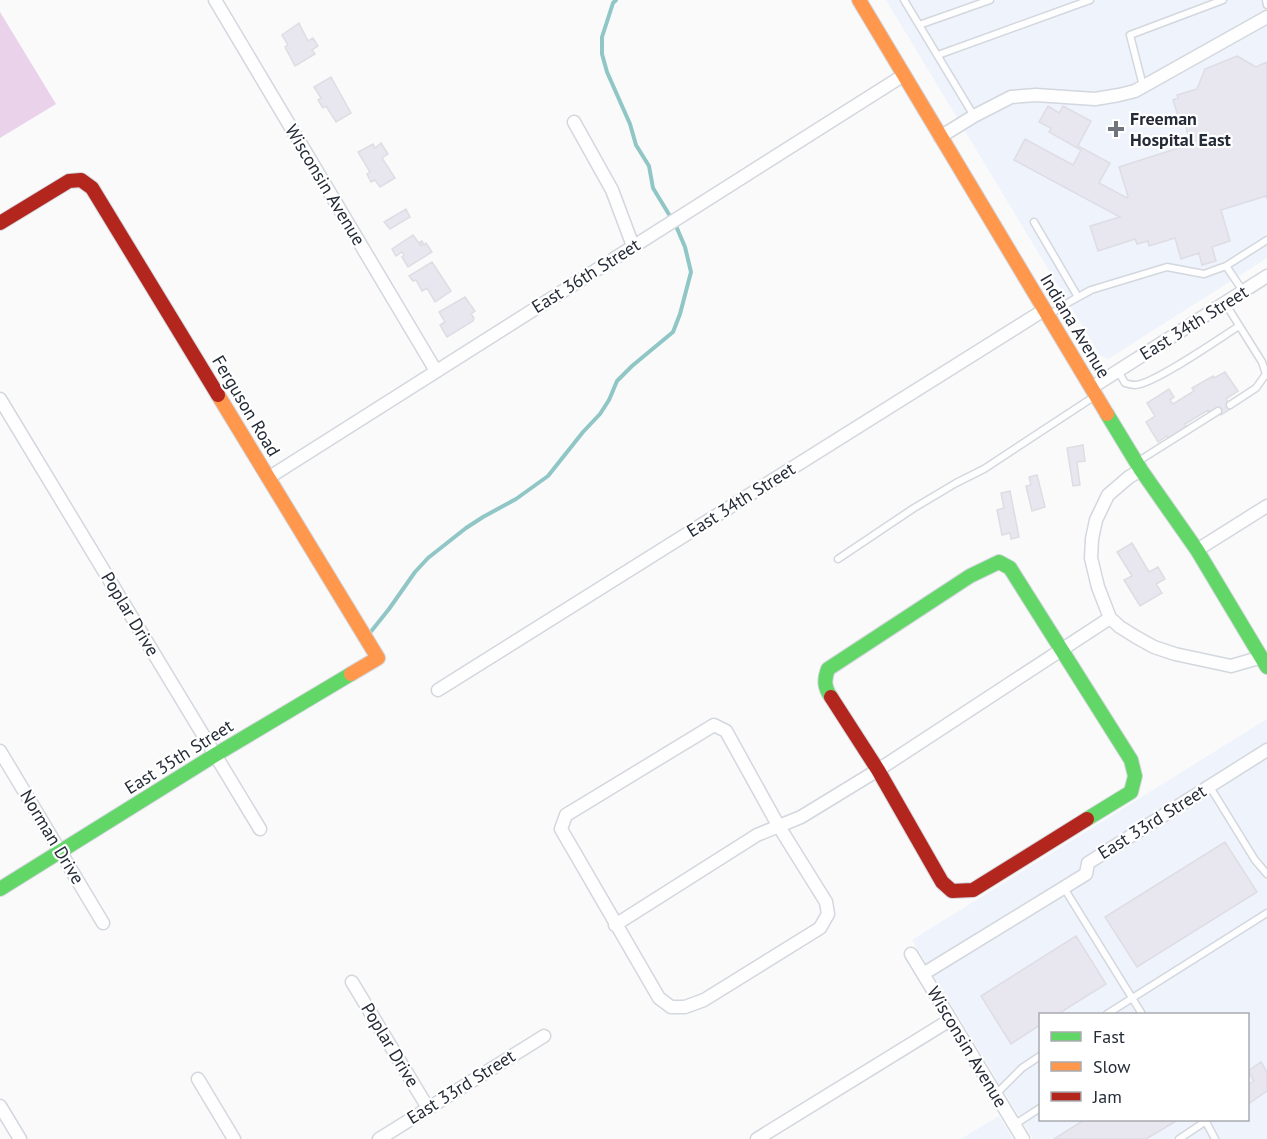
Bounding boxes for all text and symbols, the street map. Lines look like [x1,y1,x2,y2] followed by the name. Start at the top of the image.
[1130,107,1232,151] place label: Freeman Hospital East
[280,120,371,249] street label: Wisconsin Avenue
[1107,120,1125,138] marker: Freeman Hospital East
[527,233,644,318] street label: East 36th Street
[1035,269,1116,382] street label: Indiana Avenue
[1135,280,1252,365] street label: East 34th Street
[207,351,286,460] street label: Ferguson Road
[682,457,799,542] street label: East 34th Street
[96,567,165,660] street label: Poplar Drive
[120,714,237,799] street label: East 35th Street
[1093,779,1210,864] street label: East 33rd Street
[15,785,90,888] street label: Norman Drive
[922,982,1013,1111] street label: Wisconsin Avenue
[356,998,425,1091] street label: Poplar Drive
[1039,1013,1249,1121] legend
[1093,1025,1125,1048] text: Fast
[402,1044,519,1129] street label: East 33rd Street
[1093,1055,1131,1078] text: Slow
[1092,1085,1122,1108] text: Jam

